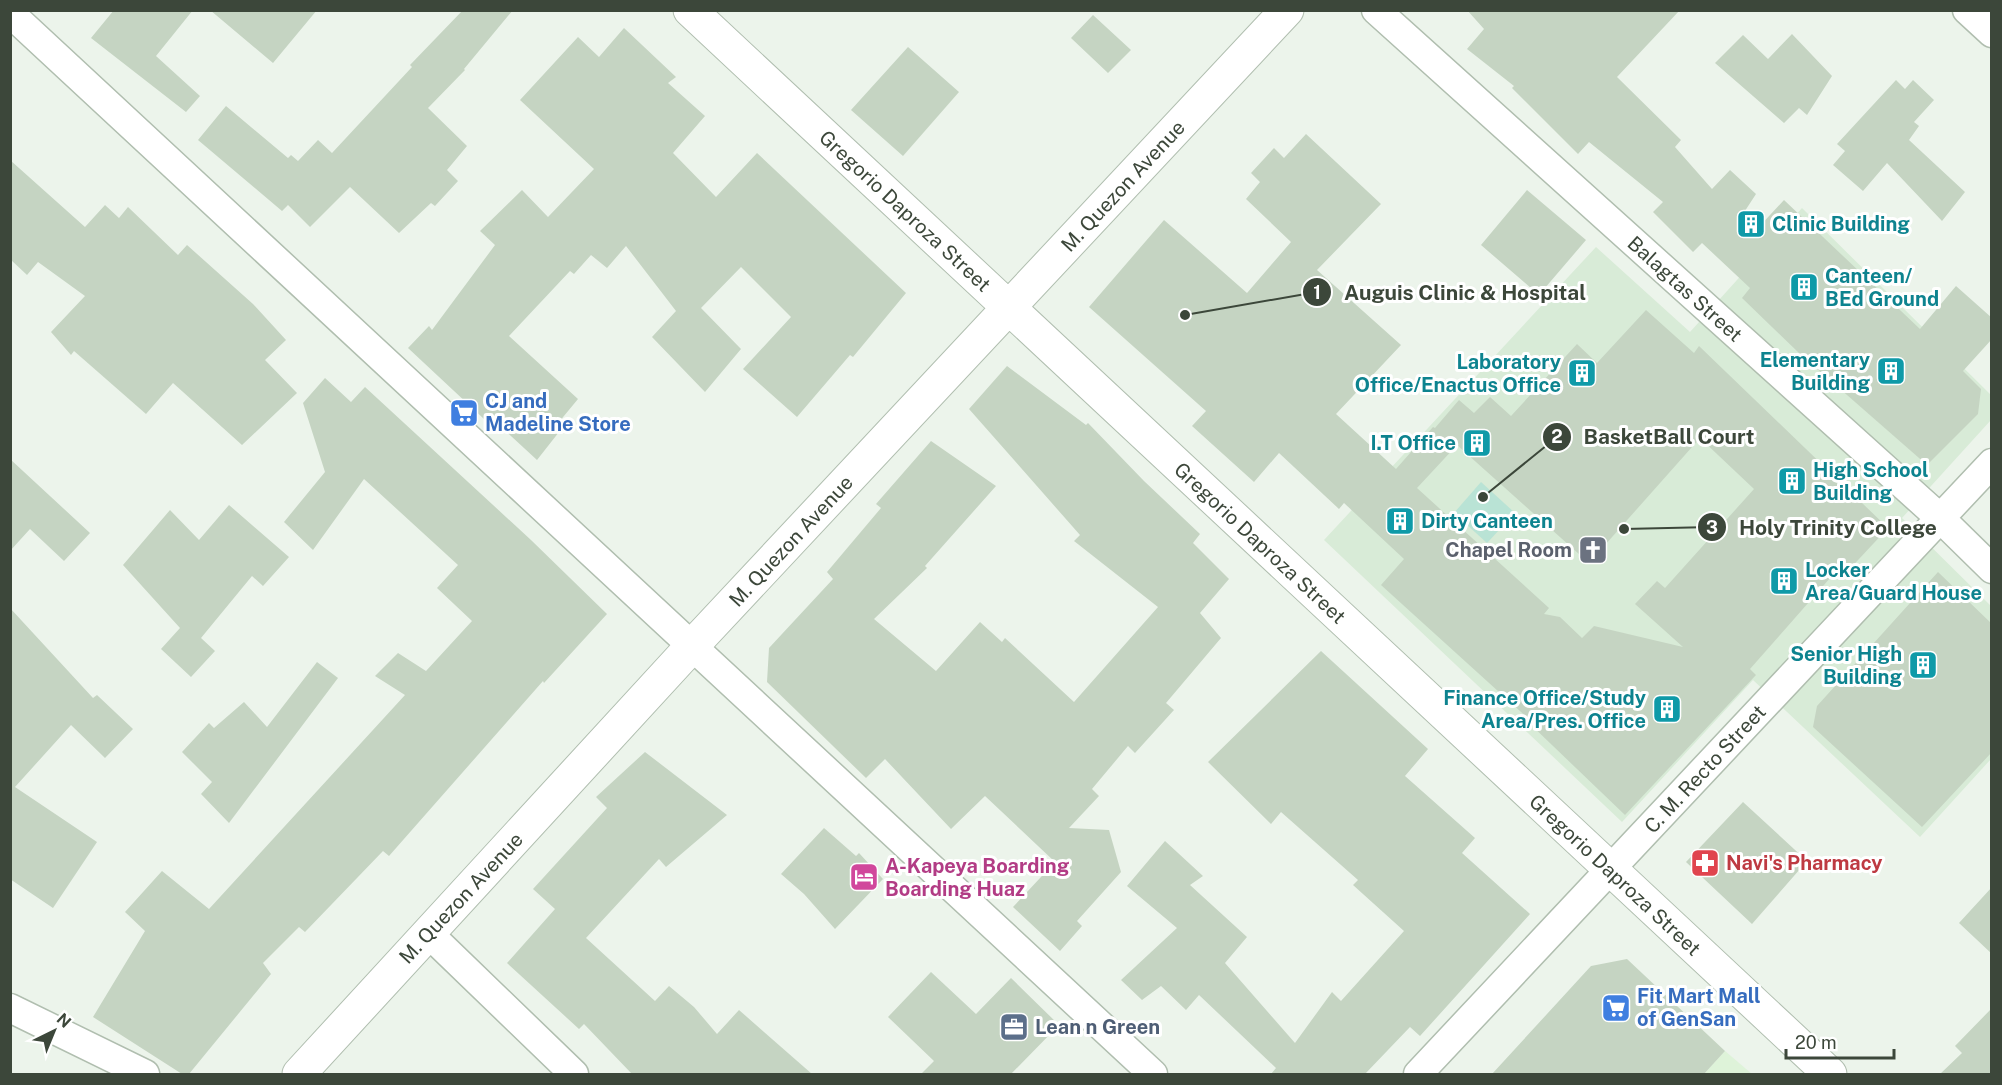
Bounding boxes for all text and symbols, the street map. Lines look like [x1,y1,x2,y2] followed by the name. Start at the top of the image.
[1056,115,1190,257] street label: M. Quezon Avenue
[814,125,996,297] street label: Gregorio Daproza Street
[1735,208,1767,240] building icon: Clinic Building
[1772,212,1910,236] place label: Clinic Building
[1623,231,1747,347] street label: Balagtas Street
[1825,264,1939,311] place label: Canteen/ BEd Ground
[1788,271,1820,303] building icon: Canteen/ BEd Ground
[1302,273,1598,312] callout: Auguis Clinic & Hospital
[1344,280,1586,305] text: Auguis Clinic & Hospital
[1313,282,1321,303] text: 1
[1760,348,1870,395] place label: Elementary Building
[1355,350,1561,397] place label: Laboratory Office/Enactus Office
[1875,355,1907,387] building icon: Elementary Building
[1566,357,1598,389] building icon: Laboratory Office/Enactus Office
[485,389,631,436] place label: CJ and Madeline Store
[448,397,480,429] supermarket icon: CJ and Madeline Store
[1542,417,1767,456] callout: BasketBall Court
[1584,424,1754,449] text: BasketBall Court
[1551,426,1563,447] text: 2
[1461,427,1493,459] building icon: I.T Office
[1370,431,1456,455] place label: I.T Office
[1169,457,1351,629] street label: Gregorio Daproza Street
[1813,458,1929,505] place label: High School Building
[1776,465,1808,497] building icon: High School Building
[724,470,858,612] street label: M. Quezon Avenue
[1384,505,1416,537] building icon: Dirty Canteen
[1697,508,1949,547] callout: Holy Trinity College
[1421,509,1553,533] place label: Dirty Canteen
[1739,515,1937,540] text: Holy Trinity College
[1706,517,1718,538] text: 3
[1577,534,1609,566] church icon: Chapel Room
[1445,538,1572,562] place label: Chapel Room
[1805,558,1982,605] place label: Locker Area/Guard House
[1768,565,1800,597] building icon: Locker Area/Guard House
[1790,642,1902,689] place label: Senior High Building
[1907,649,1939,681] building icon: Senior High Building
[1443,686,1646,733] place label: Finance Office/Study Area/Pres. Office
[1651,693,1683,725] building icon: Finance Office/Study Area/Pres. Office
[1639,700,1771,838] street label: C. M. Recto Street
[1524,789,1706,961] street label: Gregorio Daproza Street
[394,827,528,969] street label: M. Quezon Avenue
[1689,847,1721,879] pharmacy icon: Navi's Pharmacy
[1726,851,1883,875] place label: Navi's Pharmacy
[885,854,1070,901] place label: A-Kapeya Boarding Boarding Huaz
[848,861,880,893] hotel icon: A-Kapeya Boarding Boarding Huaz
[1637,984,1761,1031] place label: Fit Mart Mall of GenSan
[1600,992,1632,1024] supermarket icon: Fit Mart Mall of GenSan
[24,1001,84,1061] north arrow
[53,1009,75,1032] text: N
[998,1011,1030,1043] office icon: Lean n Green
[1035,1015,1160,1039] place label: Lean n Green
[1786,1022,1894,1060] scale bar
[1795,1032,1837,1053] text: 20 m

